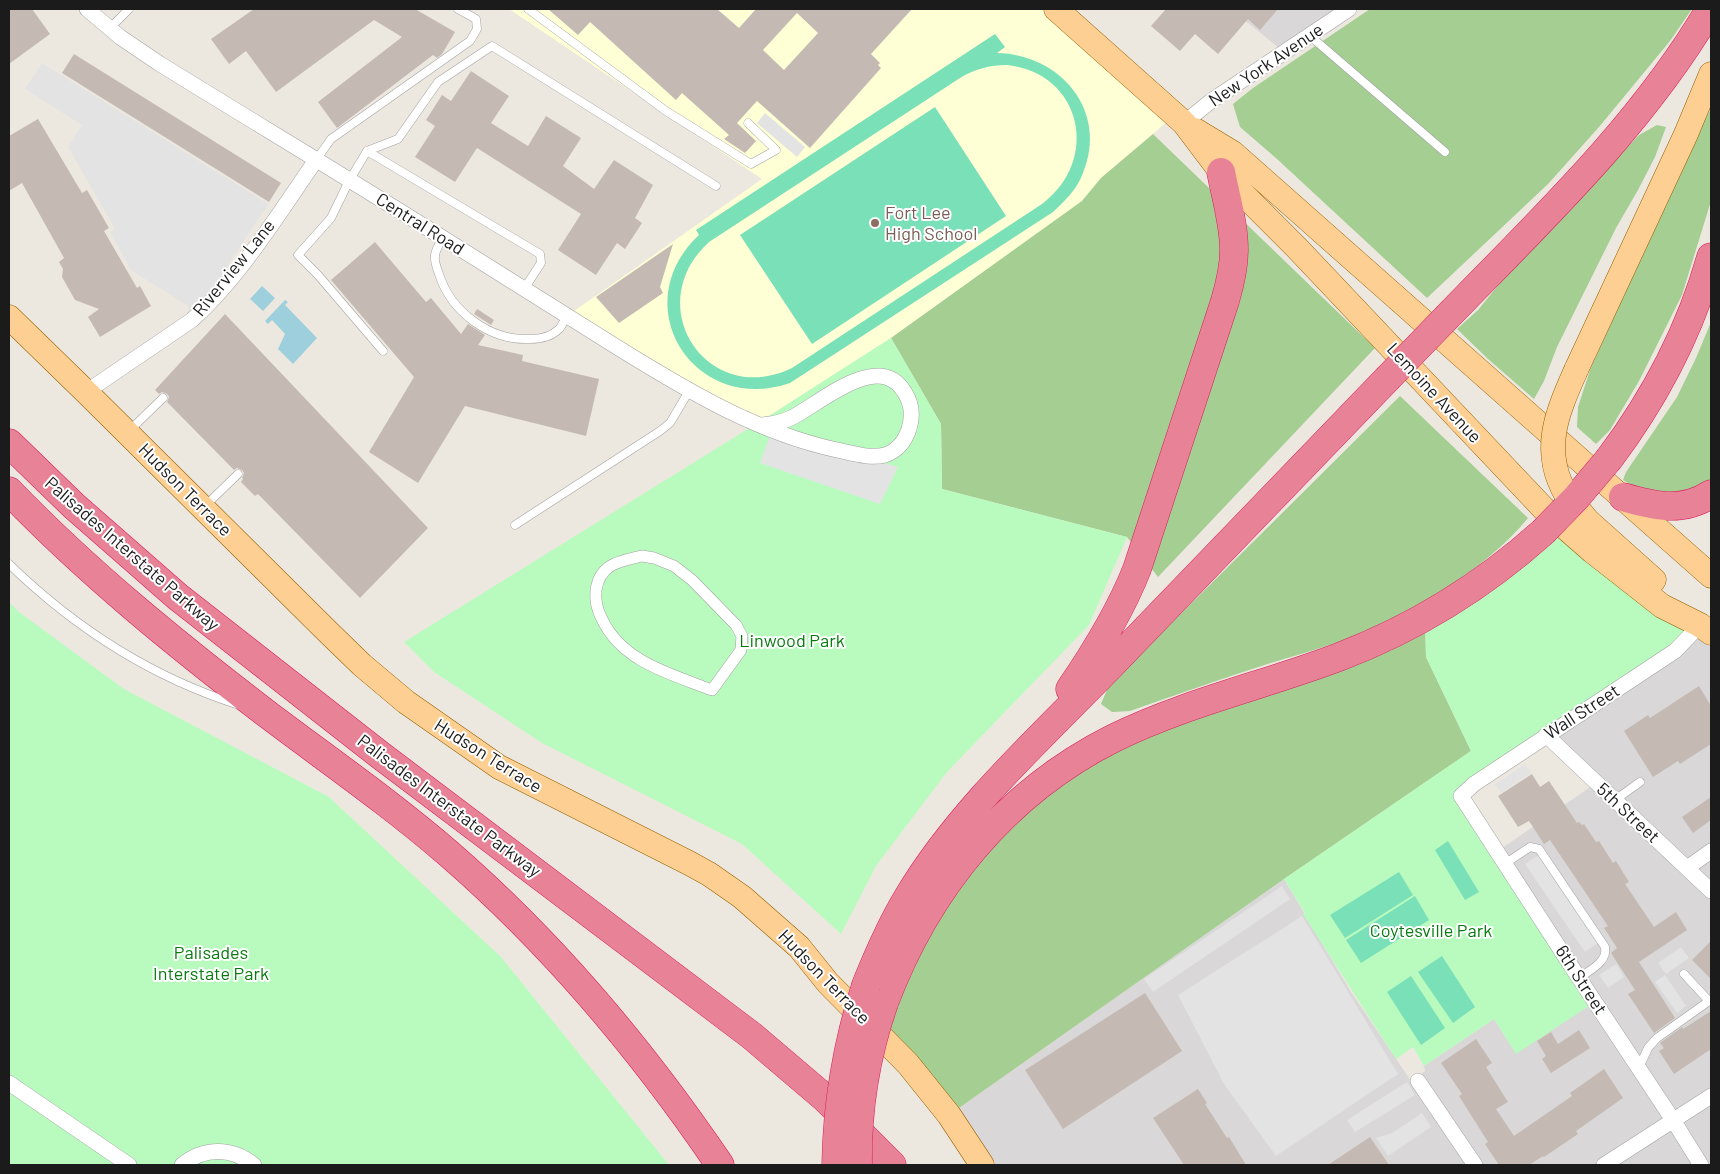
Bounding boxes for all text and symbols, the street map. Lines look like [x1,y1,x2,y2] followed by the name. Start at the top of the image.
[1205,19,1327,111] street label: New York Avenue
[372,188,468,260] street label: Central Road
[885,202,978,244] place label: Fort Lee High School
[188,215,280,321] street label: Riverview Lane
[869,217,881,229] marker: Fort Lee High School
[1382,338,1486,448] street label: Lemoine Avenue
[134,439,236,541] street label: Hudson Terrace
[40,472,224,636] street label: Palisades Interstate Parkway
[739,630,845,652] park label: Linwood Park
[1540,680,1624,744] street label: Wall Street
[430,714,546,798] street label: Hudson Terrace
[353,730,545,882] street label: Palisades Interstate Parkway
[1592,778,1664,848] street label: 5th Street
[1370,920,1492,942] park label: Coytesville Park
[774,925,874,1029] street label: Hudson Terrace
[1551,941,1611,1019] street label: 6th Street
[153,942,269,984] park label: Palisades Interstate Park

